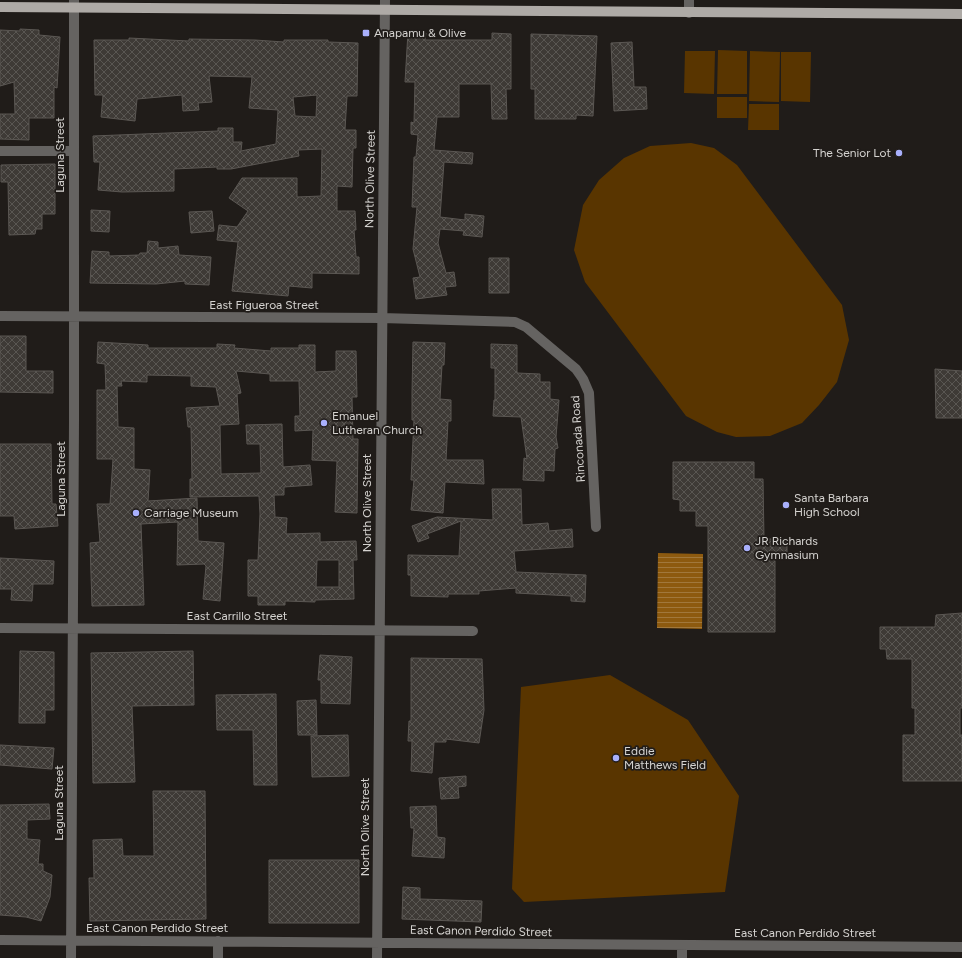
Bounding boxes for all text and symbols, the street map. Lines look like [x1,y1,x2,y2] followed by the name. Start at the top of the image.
[374,26,467,40] place label: Anapamu & Olive
[361,28,371,38] marker: Anapamu & Olive
[53,117,67,193] street label: Laguna Street
[362,129,378,228] street label: North Olive Street
[813,146,891,160] place label: The Senior Lot
[894,148,904,158] marker: The Senior Lot
[209,298,319,312] street label: East Figueroa Street
[568,395,588,483] street label: Rinconada Road
[332,409,422,437] place label: Emanuel Lutheran Church
[319,418,329,428] marker: Emanuel Lutheran Church
[54,441,68,517] street label: Laguna Street
[360,453,374,552] street label: North Olive Street
[794,491,869,519] place label: Santa Barbara High School
[781,500,791,510] marker: Santa Barbara High School
[144,506,238,520] place label: Carriage Museum
[131,508,141,518] marker: Carriage Museum
[755,534,819,562] place label: JR Richards Gymnasium
[742,543,752,553] marker: JR Richards Gymnasium
[187,609,288,623] street label: East Carrillo Street
[624,744,706,772] place label: Eddie Matthews Field
[611,753,621,763] marker: Eddie Matthews Field
[52,765,66,841] street label: Laguna Street
[358,777,372,876] street label: North Olive Street
[86,921,229,935] street label: East Canon Perdido Street
[410,923,553,939] street label: East Canon Perdido Street
[734,926,877,940] street label: East Canon Perdido Street

